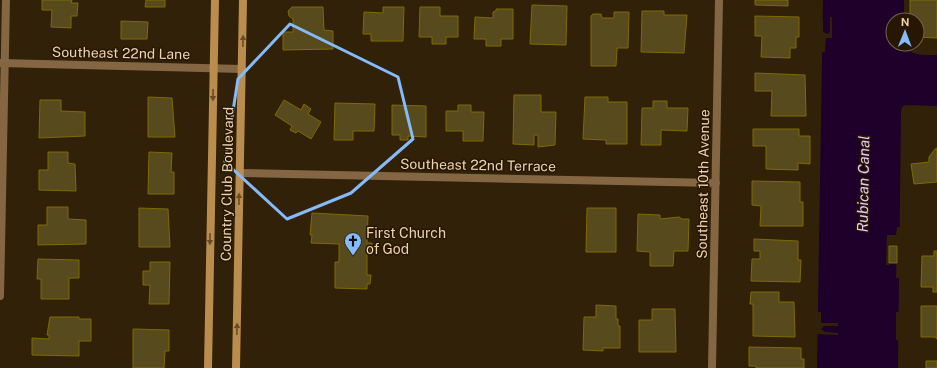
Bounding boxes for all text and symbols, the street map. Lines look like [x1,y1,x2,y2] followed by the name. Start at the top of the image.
[885,12,925,52] north arrow
[901,16,910,28] text: N
[240,34,246,47] one-way arrow
[52,44,190,62] street label: Southeast 22nd Lane
[210,89,216,102] one-way arrow
[218,107,236,261] street label: Country Club Boulevard
[694,109,712,259] street label: Southeast 10th Avenue
[854,135,872,233] water label: Rubican Canal
[400,156,556,174] street label: Southeast 22nd Terrace
[236,192,242,205] one-way arrow
[366,225,446,257] place label: First Church of God
[343,231,363,256] church icon: First Church of God
[207,233,213,246] one-way arrow
[233,323,240,335] one-way arrow

